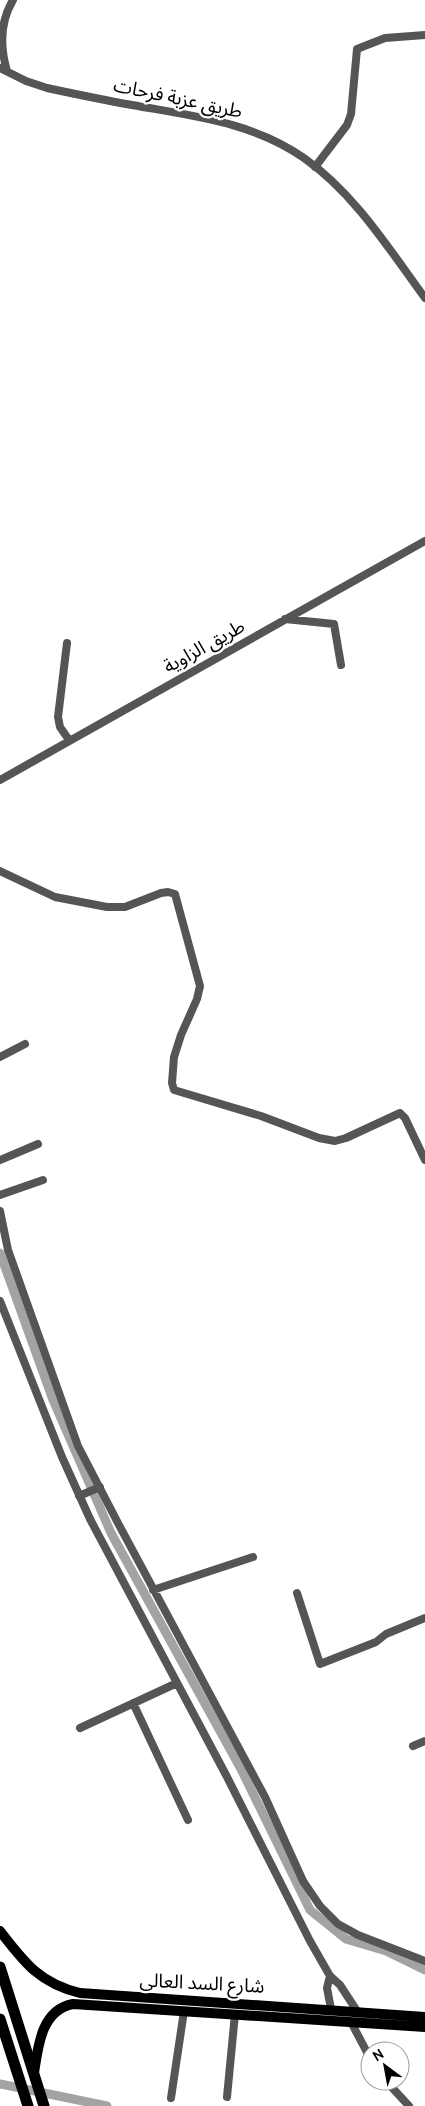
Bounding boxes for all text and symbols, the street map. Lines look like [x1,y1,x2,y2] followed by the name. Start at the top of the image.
[111,73,245,123] street label: طريق عزبة فرحات
[159,614,249,678] street label: طريق الزاوية
[139,1968,265,2000] street label: شارع السد العالى
[360,2041,410,2091] north arrow
[369,2045,387,2065] text: N

